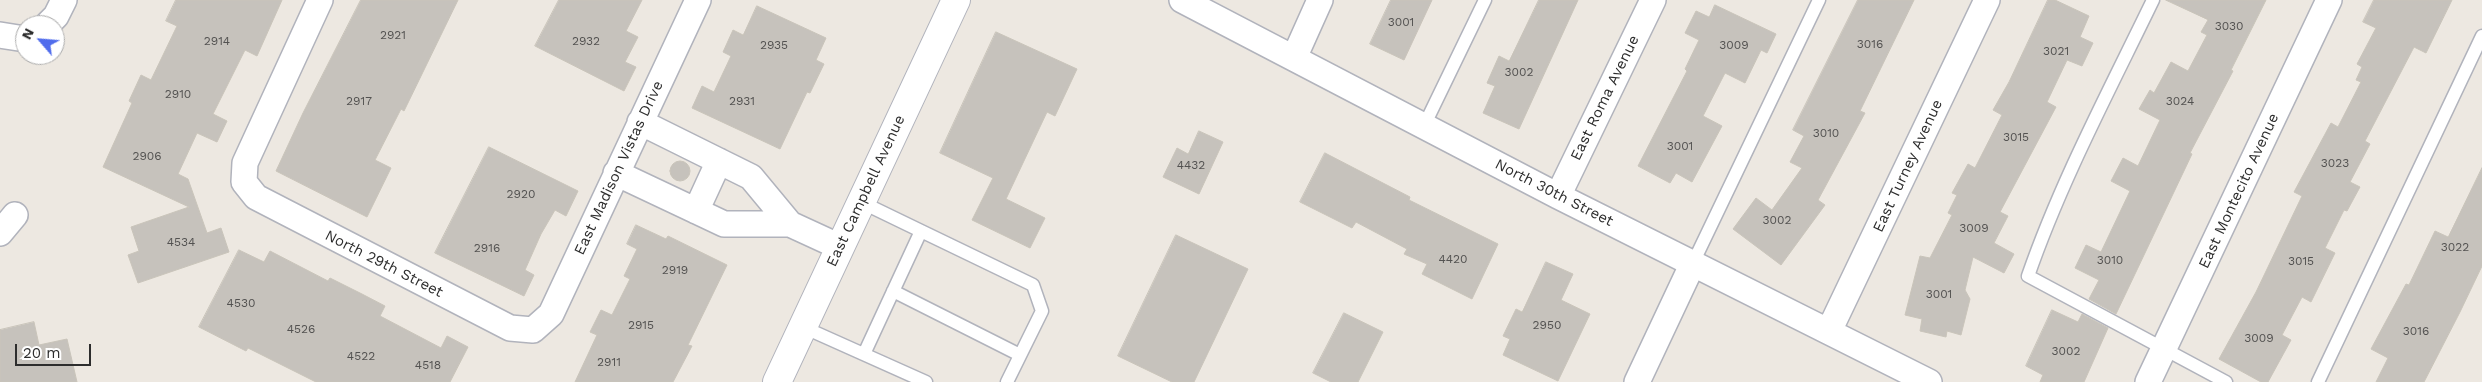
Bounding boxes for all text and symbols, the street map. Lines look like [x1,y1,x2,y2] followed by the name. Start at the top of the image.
[15,15,65,65] north arrow
[1388,15,1414,29] house number: 3001
[2215,19,2243,33] house number: 3030
[18,25,37,42] text: N
[380,28,406,42] house number: 2921
[1567,32,1643,164] street label: East Roma Avenue
[204,34,230,48] house number: 2914
[572,34,600,48] house number: 2932
[1857,37,1883,51] house number: 3016
[760,38,788,52] house number: 2935
[1719,38,1749,52] house number: 3009
[2043,44,2069,58] house number: 3021
[1505,65,1533,79] house number: 3002
[571,78,667,258] street label: East Madison Vistas Drive
[165,87,191,101] house number: 2910
[346,94,372,108] house number: 2917
[729,94,755,108] house number: 2931
[2166,94,2194,108] house number: 3024
[1869,97,1947,235] street label: East Turney Avenue
[2195,111,2283,271] street label: East Montecito Avenue
[823,112,909,270] street label: East Campbell Avenue
[1813,126,1839,140] house number: 3010
[2003,130,2029,144] house number: 3015
[1667,139,1693,153] house number: 3001
[132,149,162,163] house number: 2906
[1492,155,1616,231] street label: North 30th Street
[2321,156,2349,170] house number: 3023
[1177,158,1205,172] house number: 4432
[507,187,535,201] house number: 2920
[1763,213,1791,227] house number: 3002
[1959,221,1989,235] house number: 3009
[322,226,446,302] street label: North 29th Street
[167,235,195,249] house number: 4534
[2441,240,2469,254] house number: 3022
[474,241,500,255] house number: 2916
[1438,252,1468,266] house number: 4420
[2097,253,2123,267] house number: 3010
[2288,254,2314,268] house number: 3015
[662,263,688,277] house number: 2919
[1926,287,1952,301] house number: 3001
[227,296,255,310] house number: 4530
[628,318,654,332] house number: 2915
[1533,318,1561,332] house number: 2950
[287,322,315,336] house number: 4526
[2403,324,2429,338] house number: 3016
[2244,331,2274,345] house number: 3009
[18,334,94,366] scale bar
[23,344,61,362] text: 20 m
[2052,344,2080,358] house number: 3002
[347,349,375,363] house number: 4522
[597,355,621,369] house number: 2911
[415,358,441,372] house number: 4518

